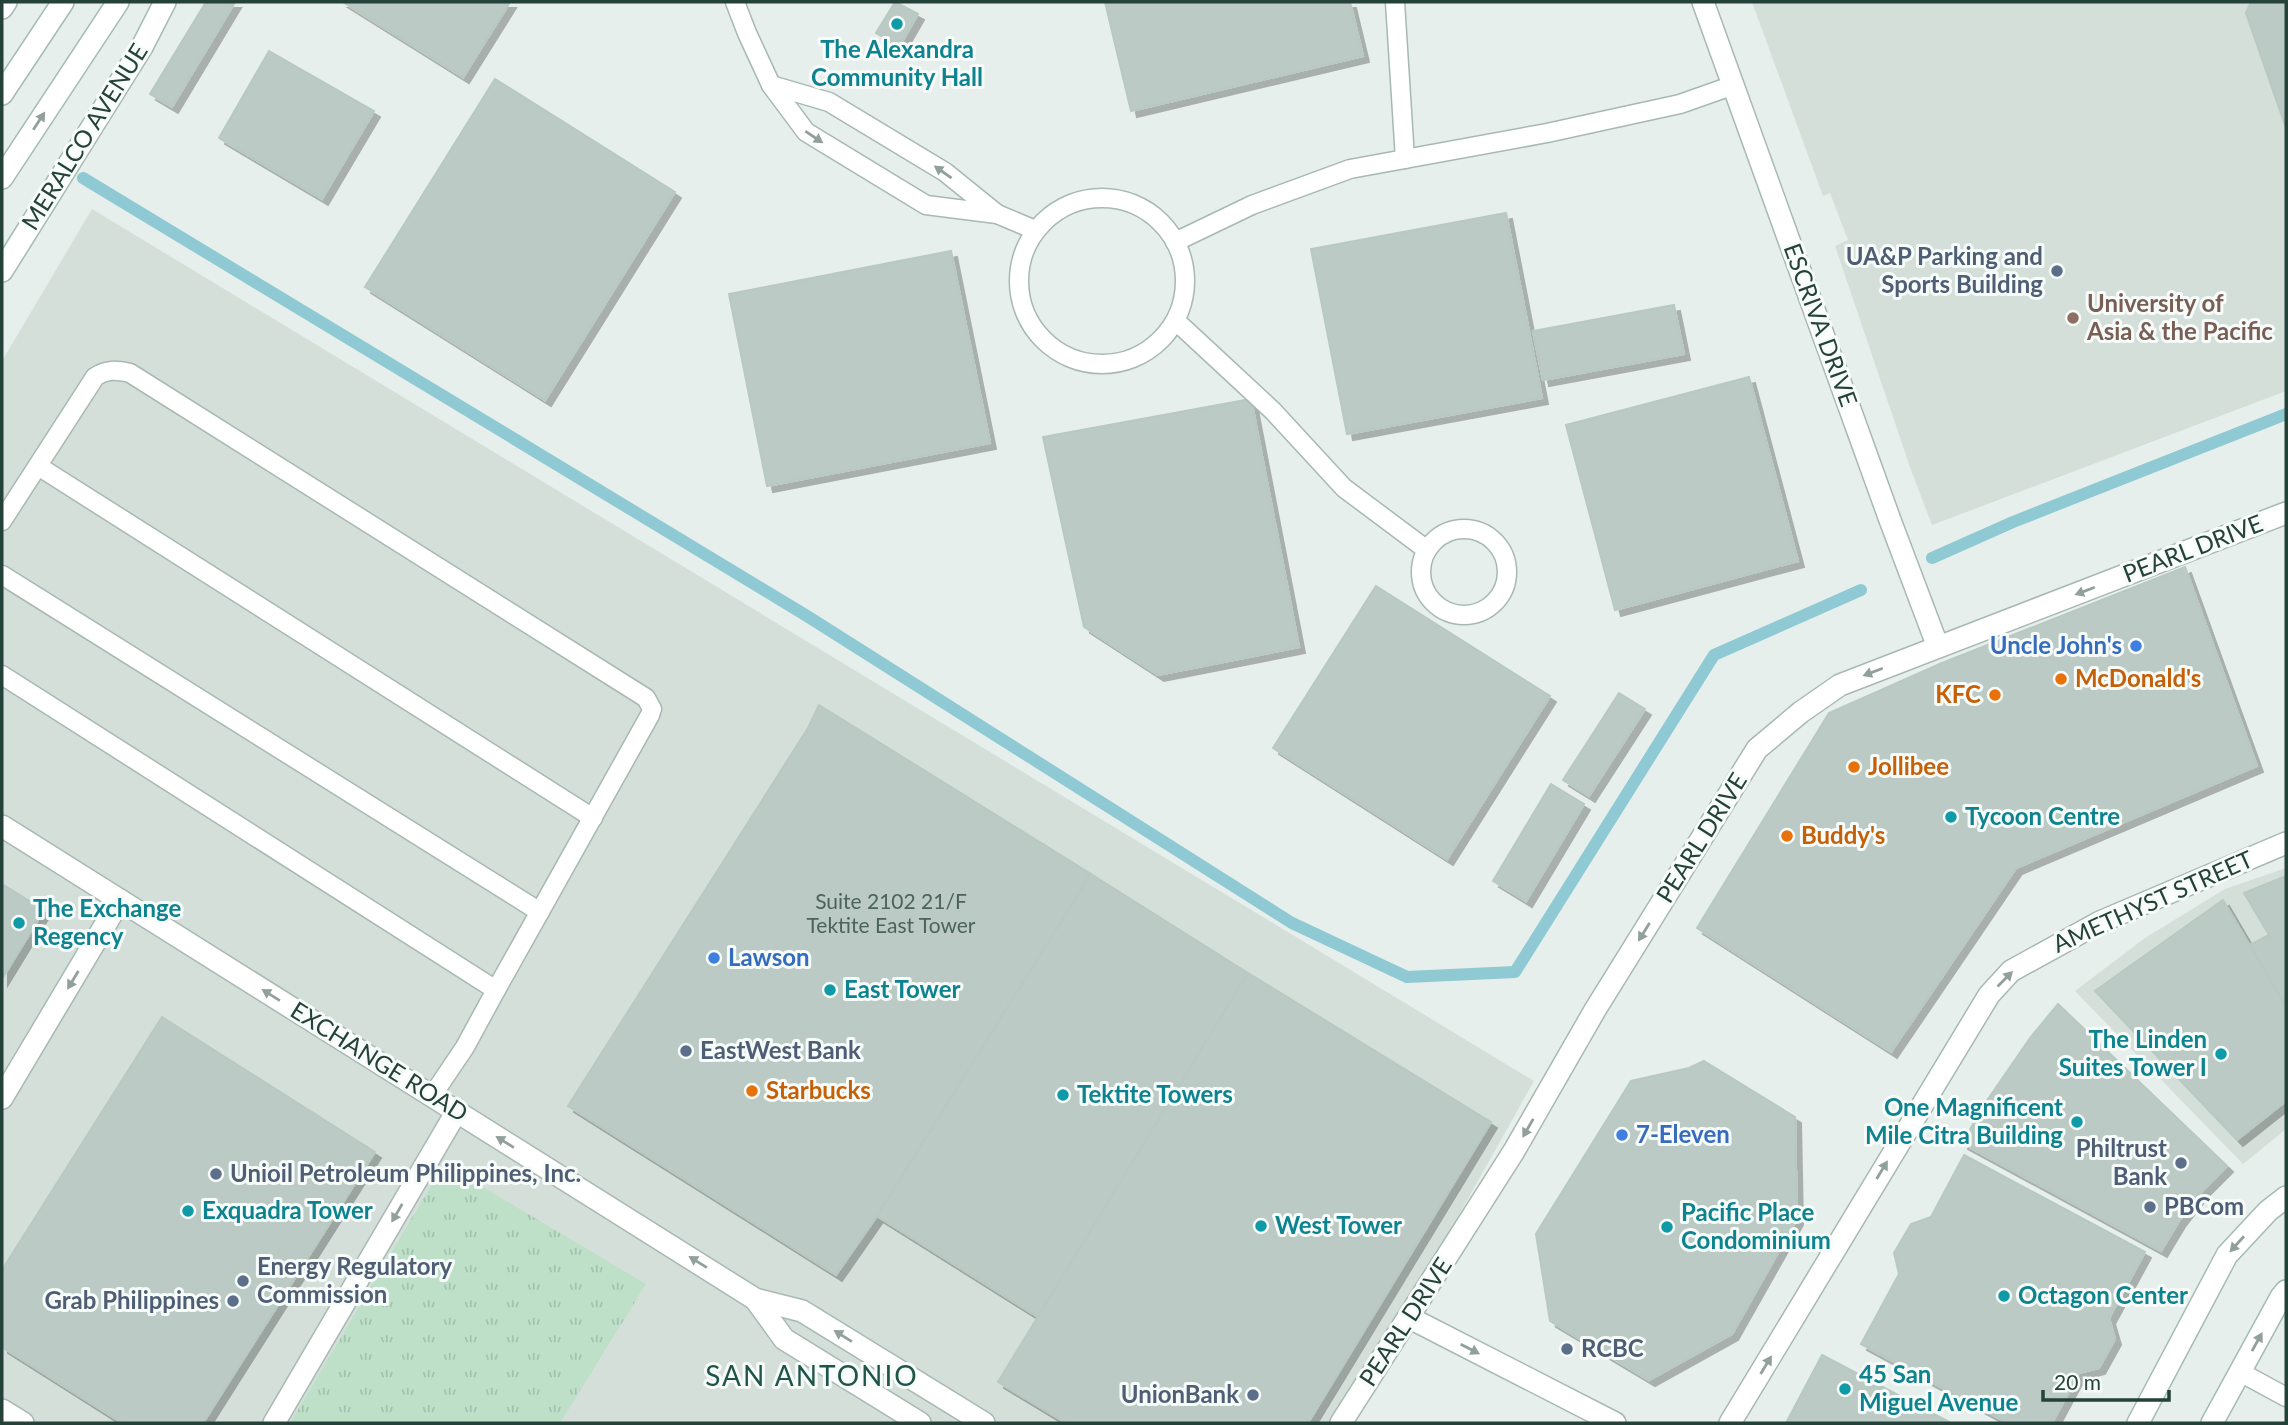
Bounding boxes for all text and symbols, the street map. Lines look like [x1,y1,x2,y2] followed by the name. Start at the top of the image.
[889,16,905,32] marker: The Alexandra Community Hall
[811,34,983,91] place label: The Alexandra Community Hall
[15,38,153,235] street label: MERALCO AVENUE
[32,111,45,130] one-way arrow
[805,130,823,144] one-way arrow
[934,165,952,179] one-way arrow
[1778,239,1864,410] street label: ESCRIVA DRIVE
[1846,241,2043,298] place label: UA&P Parking and Sports Building
[2049,263,2065,279] marker: UA&P Parking and Sports Building
[2086,288,2273,345] place label: University of Asia & the Pacific
[2065,310,2081,326] marker: University of Asia & the Pacific
[2118,508,2266,588] street label: PEARL DRIVE
[2075,585,2096,596] one-way arrow
[1990,630,2122,659] place label: Uncle John's
[2128,638,2144,654] marker: Uncle John's
[2075,663,2201,692] place label: McDonald's
[1862,667,1883,678] one-way arrow
[2053,671,2069,687] marker: McDonald's
[1935,679,1981,708] place label: KFC
[1987,687,2003,703] marker: KFC
[1868,751,1949,780] place label: Jollibee
[1846,759,1862,775] marker: Jollibee
[1649,767,1752,907] street label: PEARL DRIVE
[1965,801,2120,830] place label: Tycoon Centre
[1943,809,1959,825] marker: Tycoon Centre
[1801,820,1885,849] place label: Buddy's
[1779,828,1795,844] marker: Buddy's
[2048,843,2257,958] street label: AMETHYST STREET
[807,888,976,937] house number: Suite 2102 21/F Tektite East Tower
[33,893,181,950] place label: The Exchange Regency
[11,915,27,931] marker: The Exchange Regency
[1637,922,1650,942] one-way arrow
[728,942,810,971] place label: Lawson
[706,950,722,966] marker: Lawson
[66,970,79,989] one-way arrow
[1996,970,2013,987] one-way arrow
[844,974,960,1003] place label: East Tower
[822,982,838,998] marker: East Tower
[261,988,280,1001] one-way arrow
[286,995,474,1127] street label: EXCHANGE ROAD
[2059,1024,2207,1081] place label: The Linden Suites Tower I
[700,1035,861,1064] place label: EastWest Bank
[678,1043,694,1059] marker: EastWest Bank
[2213,1046,2229,1062] marker: The Linden Suites Tower I
[766,1075,871,1104] place label: Starbucks
[1077,1079,1233,1108] place label: Tektite Towers
[744,1083,760,1099] marker: Starbucks
[1055,1087,1071,1103] marker: Tektite Towers
[1865,1092,2063,1149] place label: One Magnificent Mile Citra Building
[2069,1114,2085,1130] marker: One Magnificent Mile Citra Building
[1522,1118,1534,1137] one-way arrow
[1636,1119,1730,1148] place label: 7-Eleven
[1614,1127,1630,1143] marker: 7-Eleven
[2076,1133,2167,1190] place label: Philtrust Bank
[495,1135,515,1148] one-way arrow
[2173,1155,2189,1171] marker: Philtrust Bank
[230,1158,581,1187] place label: Unioil Petroleum Philippines, Inc.
[1876,1160,1889,1179] one-way arrow
[208,1166,224,1182] marker: Unioil Petroleum Philippines, Inc.
[2164,1191,2244,1220] place label: PBCom
[202,1195,373,1224] place label: Exquadra Tower
[1681,1197,1831,1254] place label: Pacific Place Condominium
[2142,1199,2158,1215] marker: PBCom
[180,1203,196,1219] marker: Exquadra Tower
[391,1203,404,1222] one-way arrow
[1275,1210,1402,1239] place label: West Tower
[1253,1218,1269,1234] marker: West Tower
[1659,1219,1675,1235] marker: Pacific Place Condominium
[2229,1235,2245,1253] one-way arrow
[257,1251,452,1308] place label: Energy Regulatory Commission
[1352,1251,1457,1391] street label: PEARL DRIVE
[688,1256,707,1269] one-way arrow
[235,1273,251,1289] marker: Energy Regulatory Commission
[2018,1280,2188,1309] place label: Octagon Center
[45,1285,219,1314] place label: Grab Philippines
[1996,1288,2012,1304] marker: Octagon Center
[225,1293,241,1309] marker: Grab Philippines
[833,1329,852,1342] one-way arrow
[2251,1332,2262,1352] one-way arrow
[1581,1333,1644,1362] place label: RCBC
[1559,1341,1575,1357] marker: RCBC
[1461,1343,1481,1355] one-way arrow
[1760,1356,1772,1375] one-way arrow
[705,1358,919,1392] district label: SAN ANTONIO
[2043,1358,2169,1402] scale bar
[1859,1359,2018,1416] place label: 45 San Miguel Avenue
[2054,1369,2101,1394] text: 20 m
[1121,1379,1239,1408] place label: UnionBank
[1837,1381,1853,1397] marker: 45 San Miguel Avenue
[1245,1387,1261,1403] marker: UnionBank

